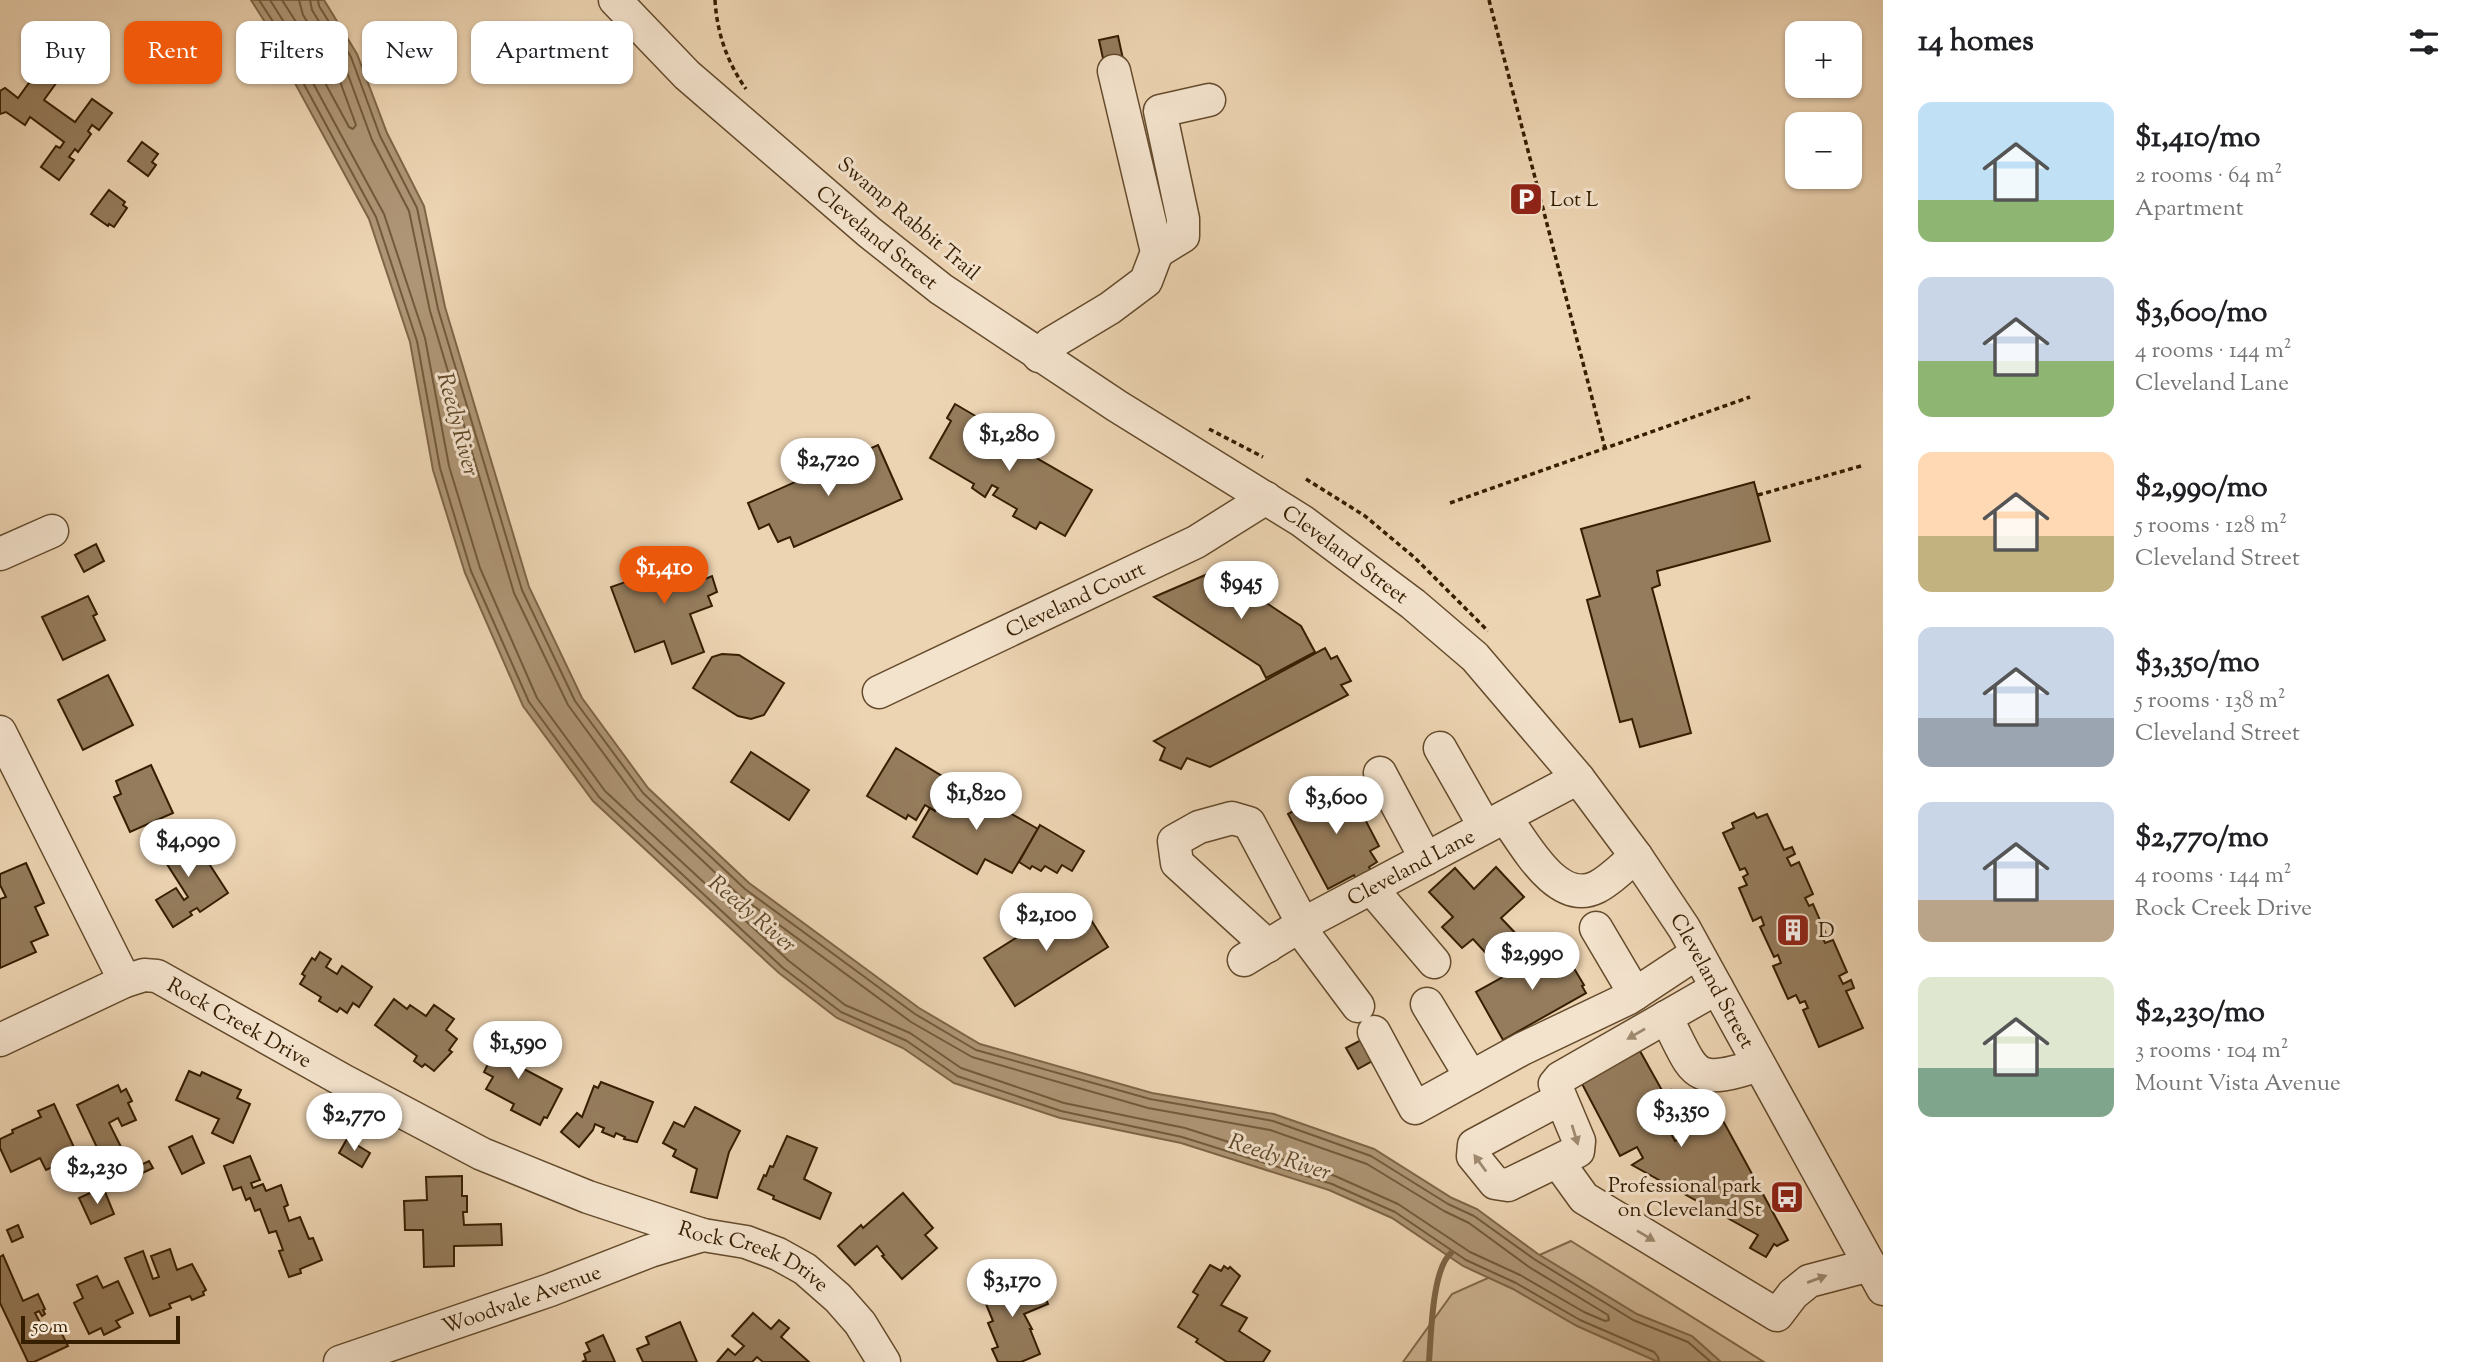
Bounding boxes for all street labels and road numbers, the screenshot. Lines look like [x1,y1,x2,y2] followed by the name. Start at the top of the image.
[830,151,986,288] street label: Swamp Rabbit Trail
[808,179,944,298] street label: Cleveland Street
[1276,499,1414,612] street label: Cleveland Street
[1001,555,1151,647] street label: Cleveland Court
[1342,822,1481,915] street label: Cleveland Lane
[1661,908,1761,1055] street label: Cleveland Street
[161,971,317,1077] street label: Rock Creek Drive
[674,1215,835,1300] street label: Rock Creek Drive
[439,1258,606,1343] street label: Woodvale Avenue

